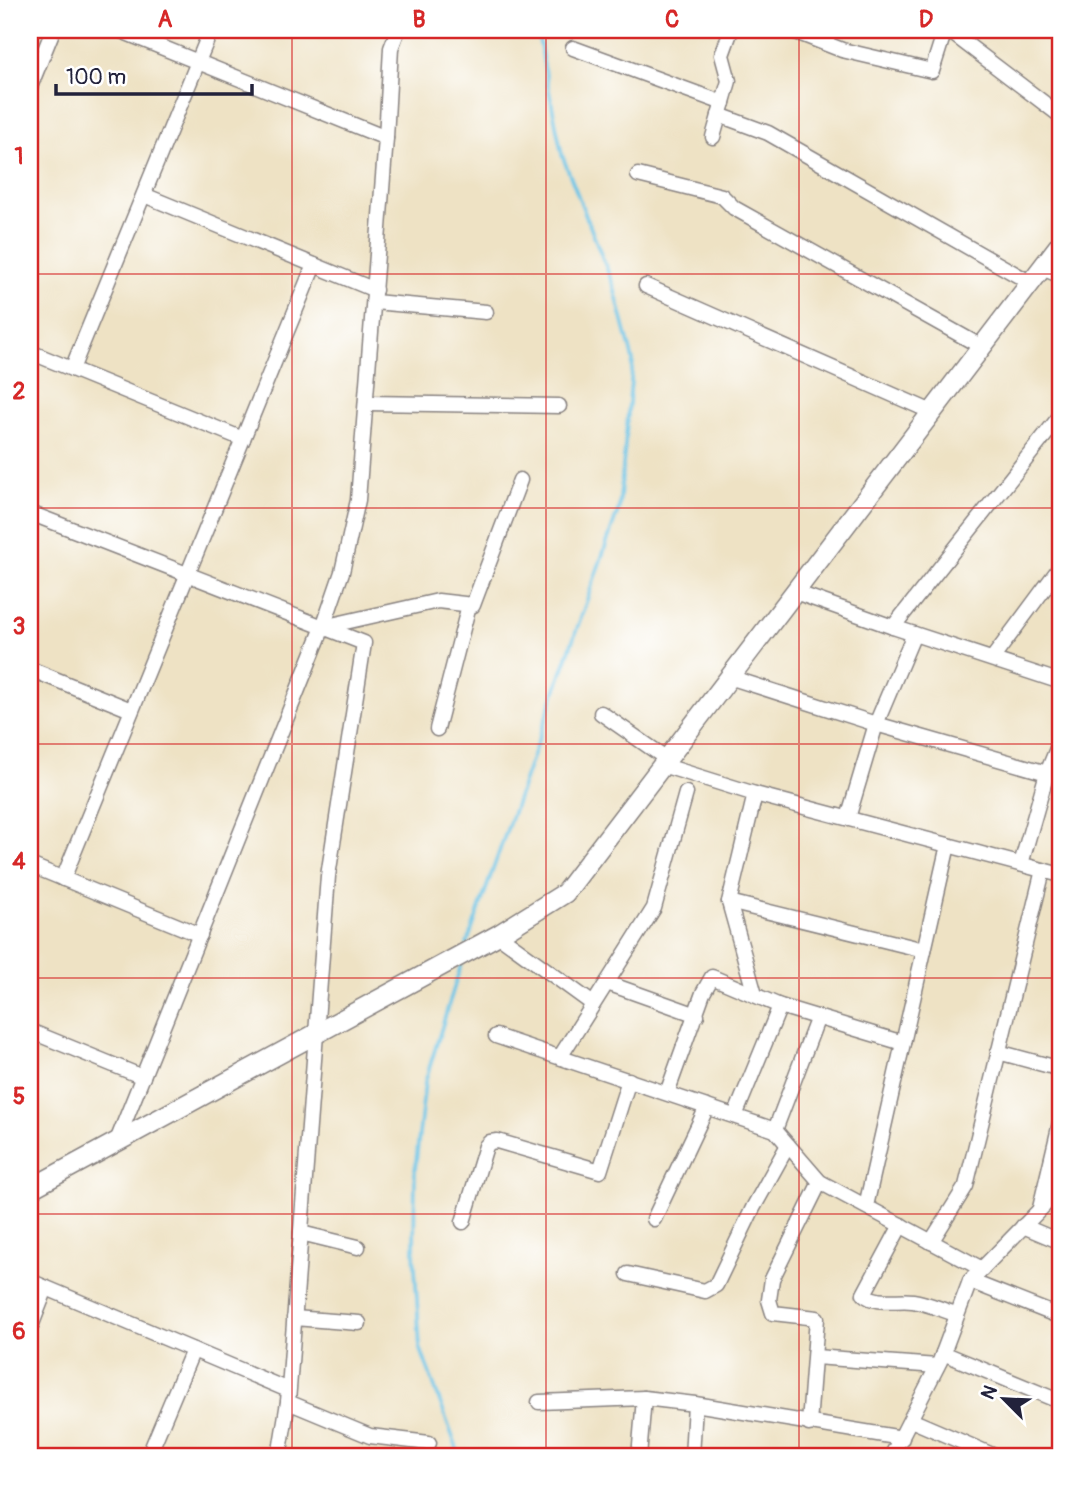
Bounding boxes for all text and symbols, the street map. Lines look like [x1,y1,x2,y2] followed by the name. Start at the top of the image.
[158,5,173,34] text: A
[412,5,426,34] text: B
[665,5,679,34] text: C
[919,5,933,34] text: D
[56,52,252,96] scale bar
[66,64,126,91] text: 100 m
[15,142,24,171] text: 1
[13,377,26,406] text: 2
[13,612,25,641] text: 3
[12,847,26,876] text: 4
[13,1082,25,1111] text: 5
[12,1317,26,1346] text: 6
[968,1364,1038,1434] north arrow
[976,1382,1003,1403] text: N

